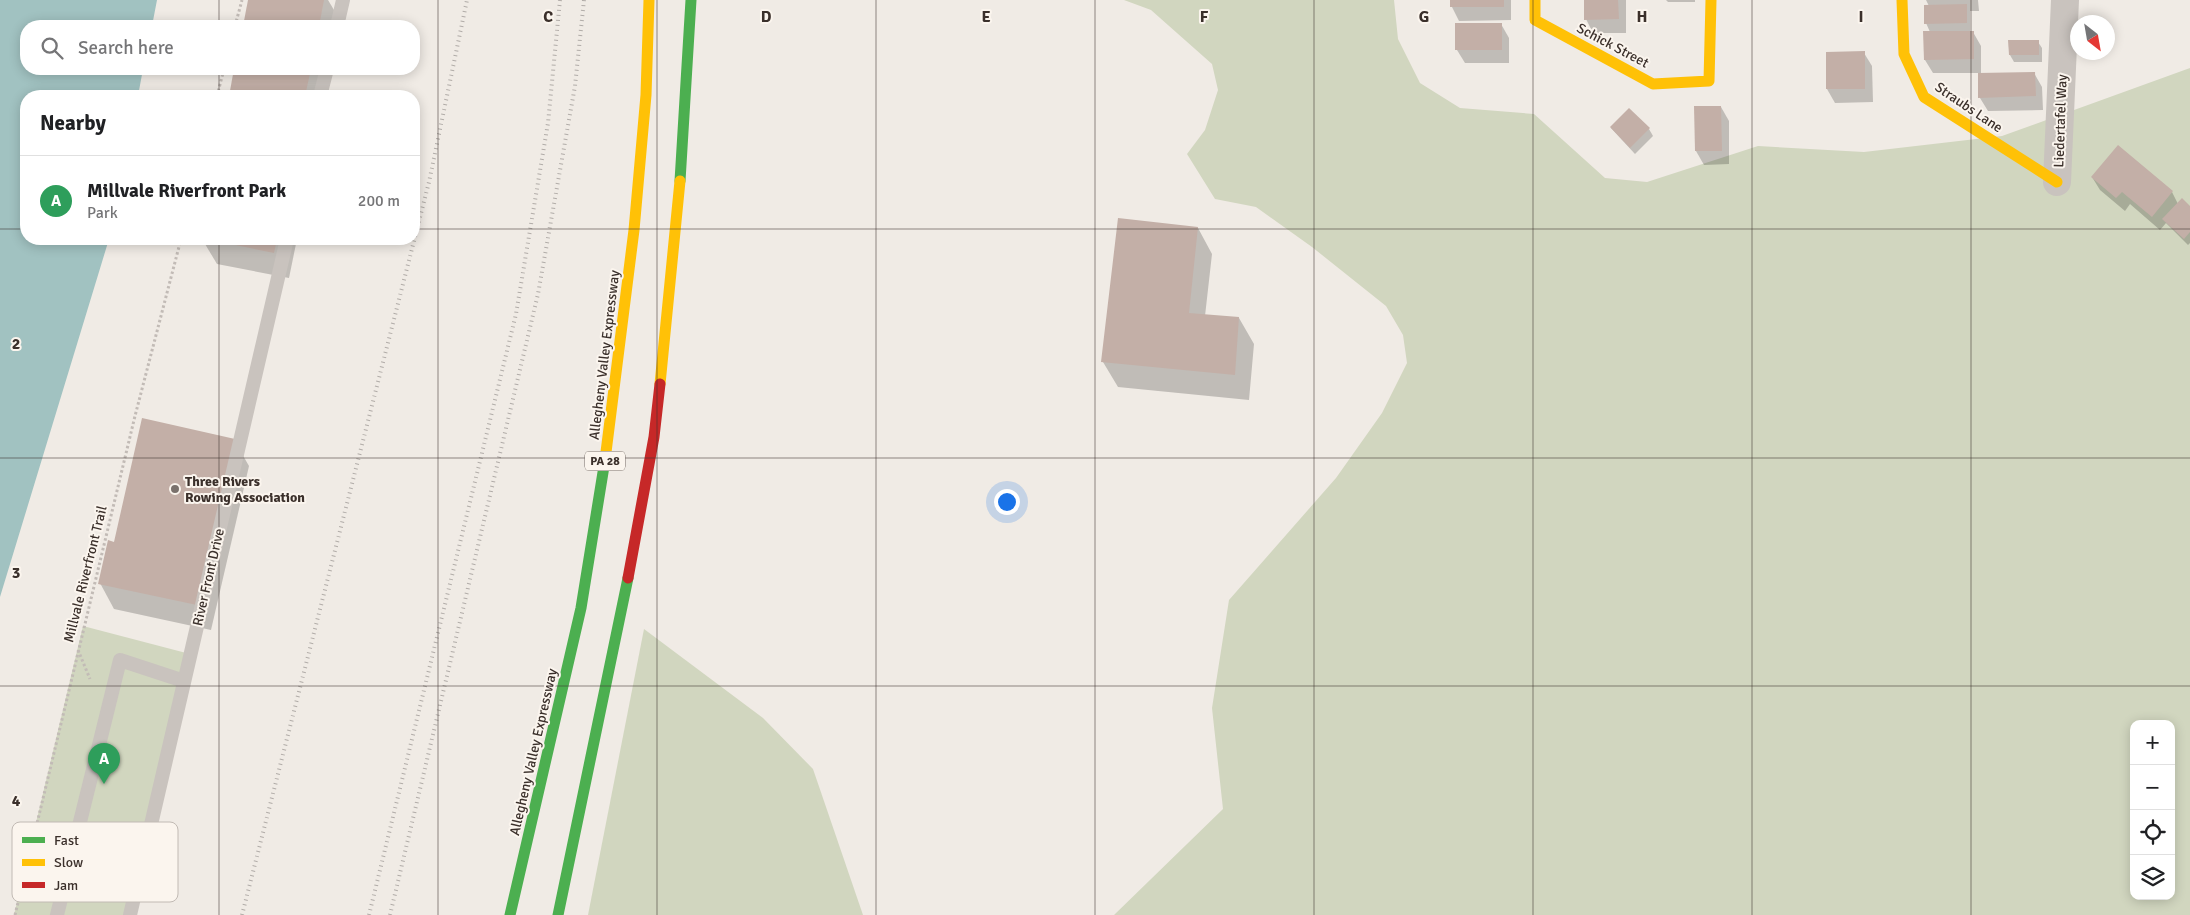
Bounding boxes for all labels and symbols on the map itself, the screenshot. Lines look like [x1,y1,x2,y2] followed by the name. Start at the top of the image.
[543,7,553,27] text: C
[761,7,772,27] text: D
[981,7,991,27] text: E
[1200,7,1209,27] text: F
[1419,7,1429,27] text: G
[1637,7,1647,27] text: H
[1858,7,1864,27] text: I
[2070,15,2115,60] north arrow
[1574,19,1652,72] street label: Schick Street
[2050,74,2071,168] street label: Liedertafel Way
[1932,79,2006,136] street label: Straubs Lane
[586,269,623,441] street label: Allegheny Valley Expressway
[12,334,20,354] text: 2
[585,452,625,471] road number: PA 28
[185,473,305,506] place label: Three Rivers Rowing Association
[169,483,181,495] marker: Three Rivers Rowing Association
[994,489,1020,515] your location
[60,504,111,644] street label: Millvale Riverfront Trail
[189,527,228,628] street label: River Front Drive
[12,563,20,583] text: 3
[506,667,561,837] street label: Allegheny Valley Expressway
[88,743,120,784] pin: A
[12,791,21,811] text: 4
[12,822,178,902] legend
[54,832,79,849] text: Fast
[54,854,83,871] text: Slow
[54,877,78,894] text: Jam

